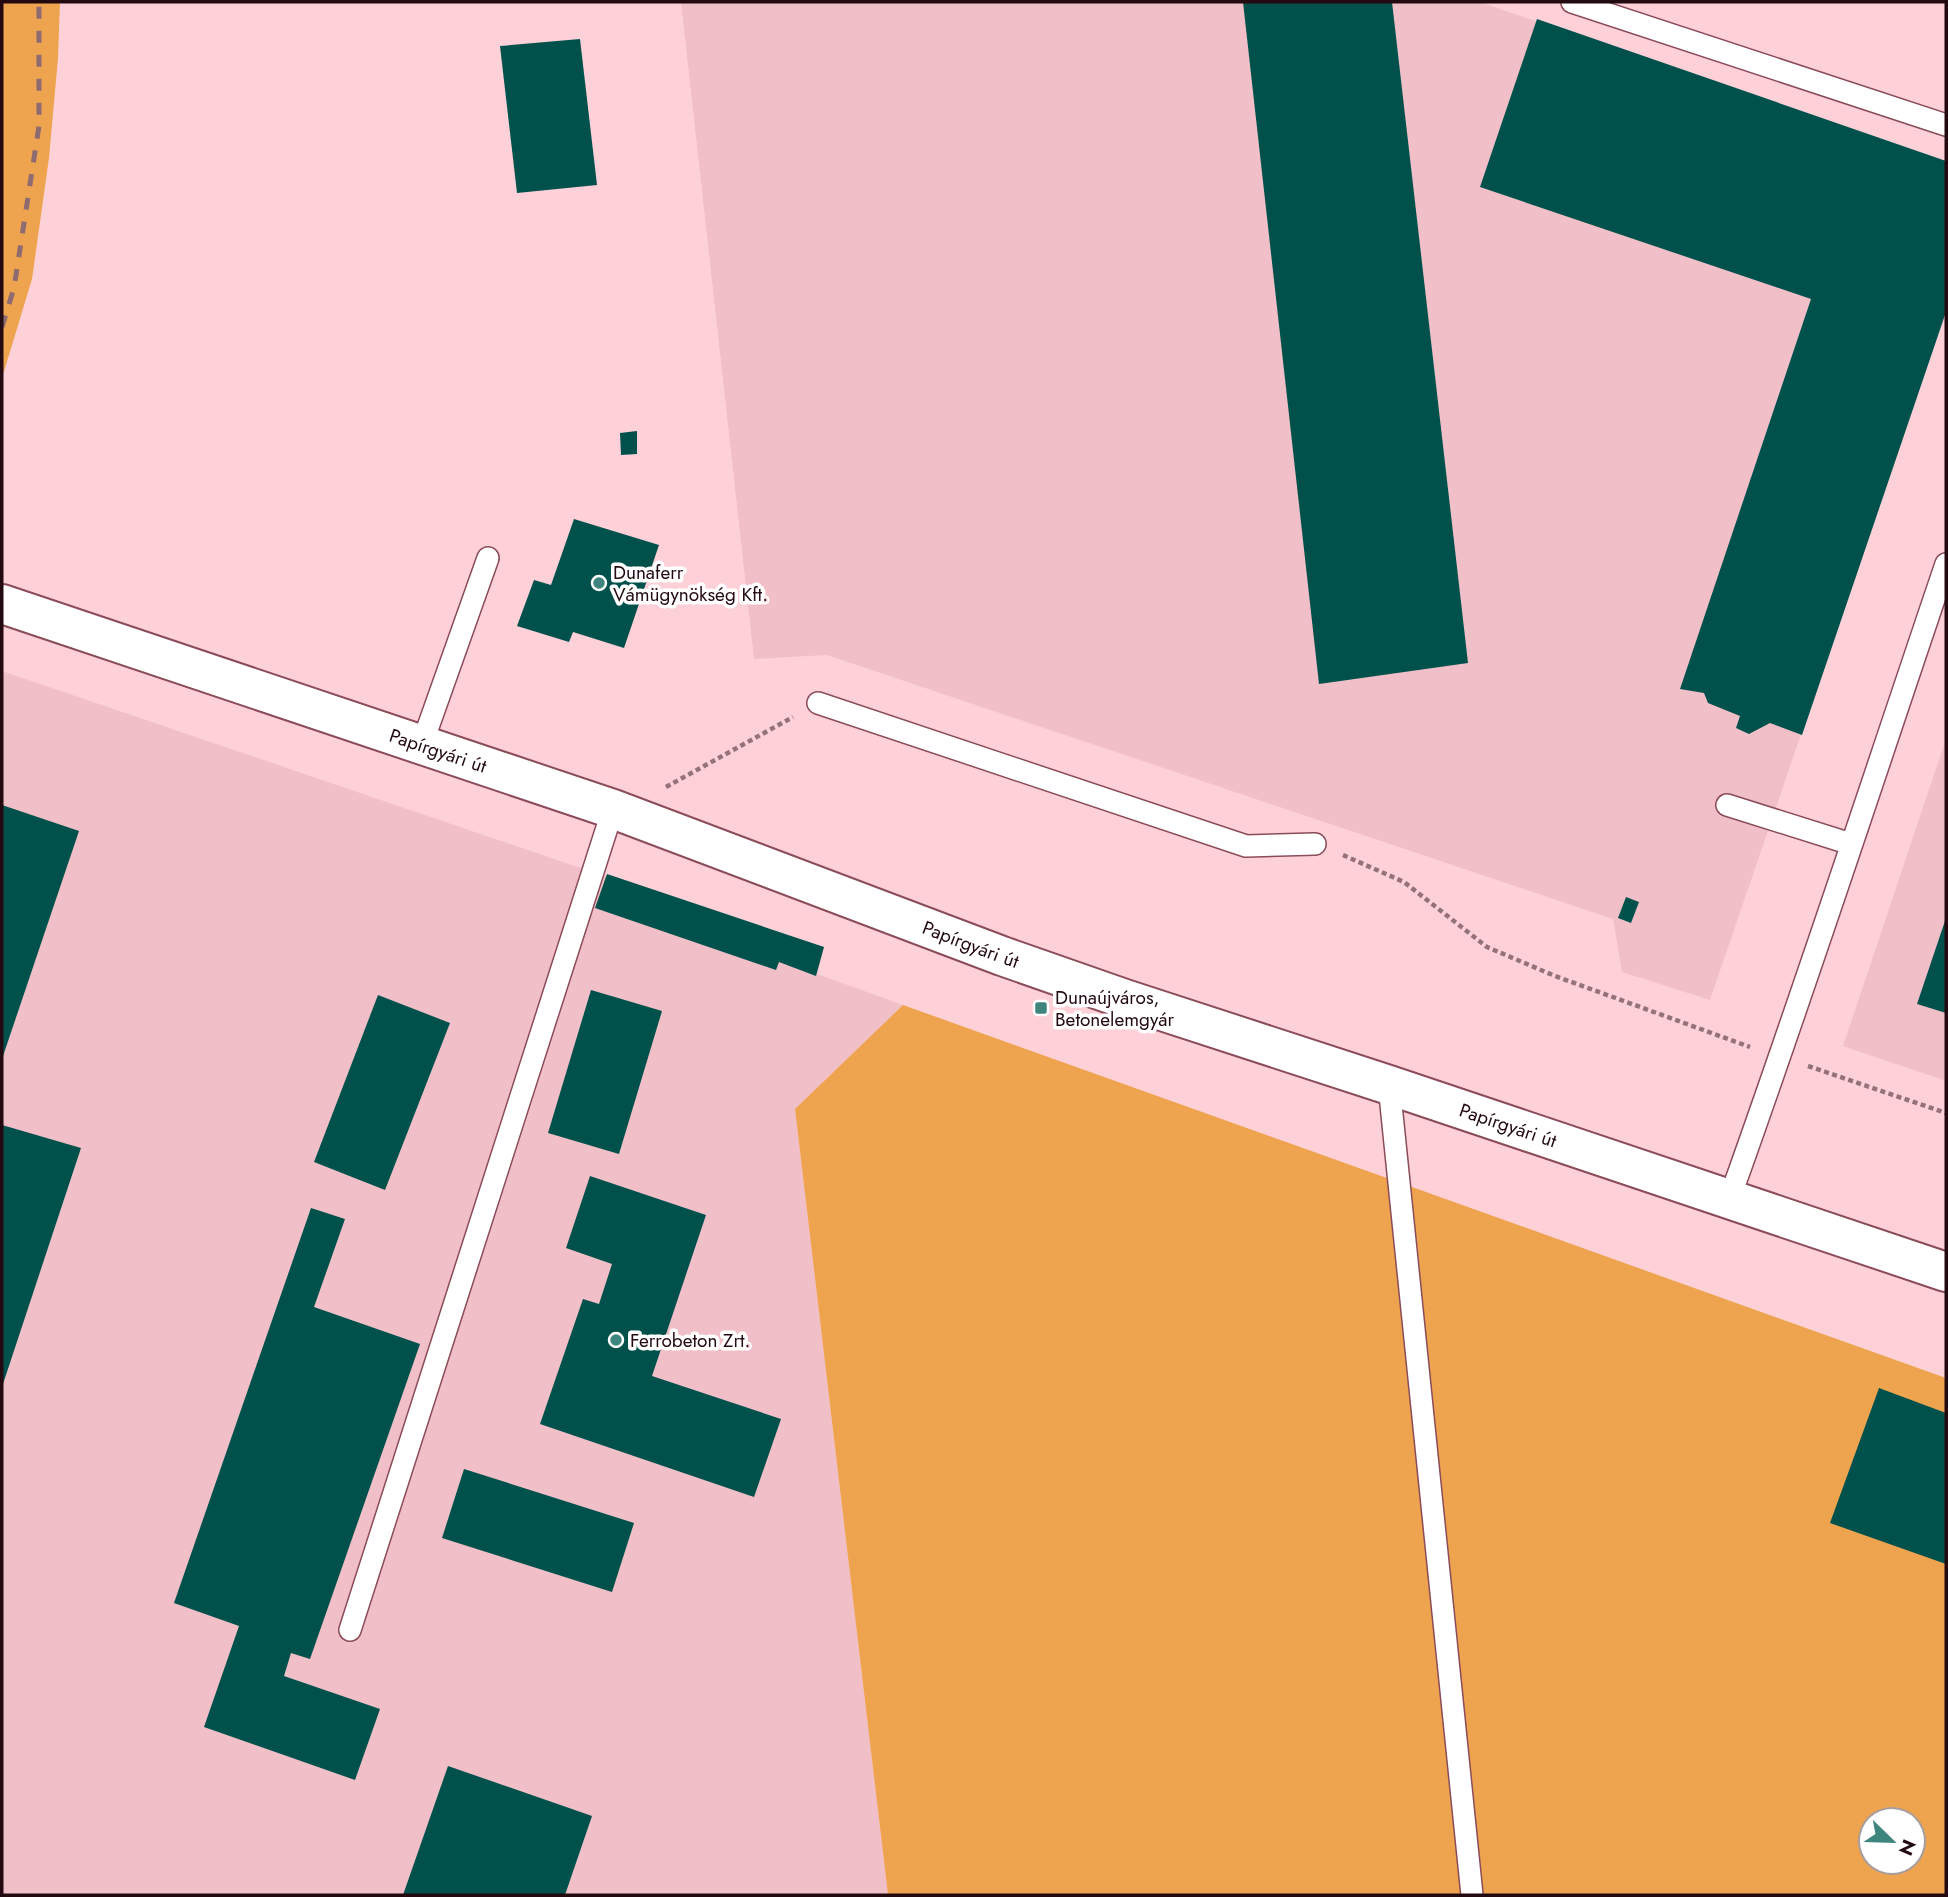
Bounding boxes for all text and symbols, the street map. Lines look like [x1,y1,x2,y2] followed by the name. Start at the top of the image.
[613,559,768,608] place label: Dunaferr Vámügynökség Kft.
[591,575,607,591] marker: Dunaferr Vámügynökség Kft.
[386,721,491,779] street label: Papírgyári út
[919,914,1023,975] street label: Papírgyári út
[1055,984,1174,1033] place label: Dunaújváros, Betonelemgyár
[1033,1000,1049,1016] marker: Dunaújváros, Betonelemgyár
[1456,1096,1561,1154] street label: Papírgyári út
[630,1327,750,1354] place label: Ferrobeton Zrt.
[608,1332,624,1348] marker: Ferrobeton Zrt.
[1857,1806,1927,1876] north arrow
[1892,1835,1923,1860] text: N

